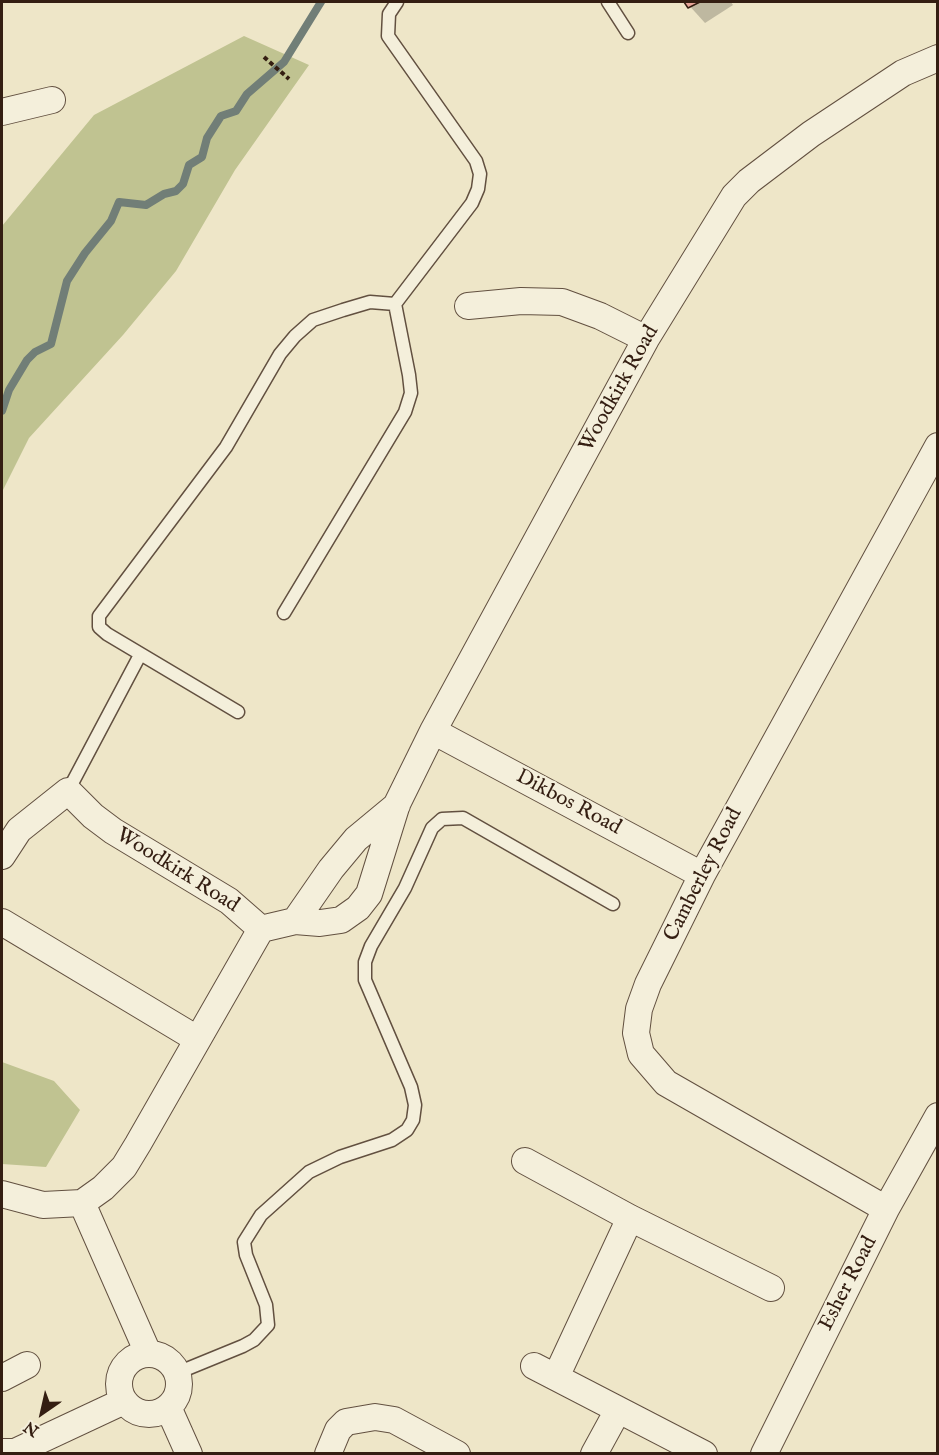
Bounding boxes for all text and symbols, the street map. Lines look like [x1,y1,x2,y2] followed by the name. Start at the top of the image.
[575,321,665,457] street label: Woodkirk Road
[511,765,625,841] street label: Dikbos Road
[660,804,748,946] street label: Camberley Road
[111,823,243,919] street label: Woodkirk Road
[815,1233,883,1335] street label: Esher Road
[12,1383,72,1443] north arrow
[21,1416,43,1440] text: N

